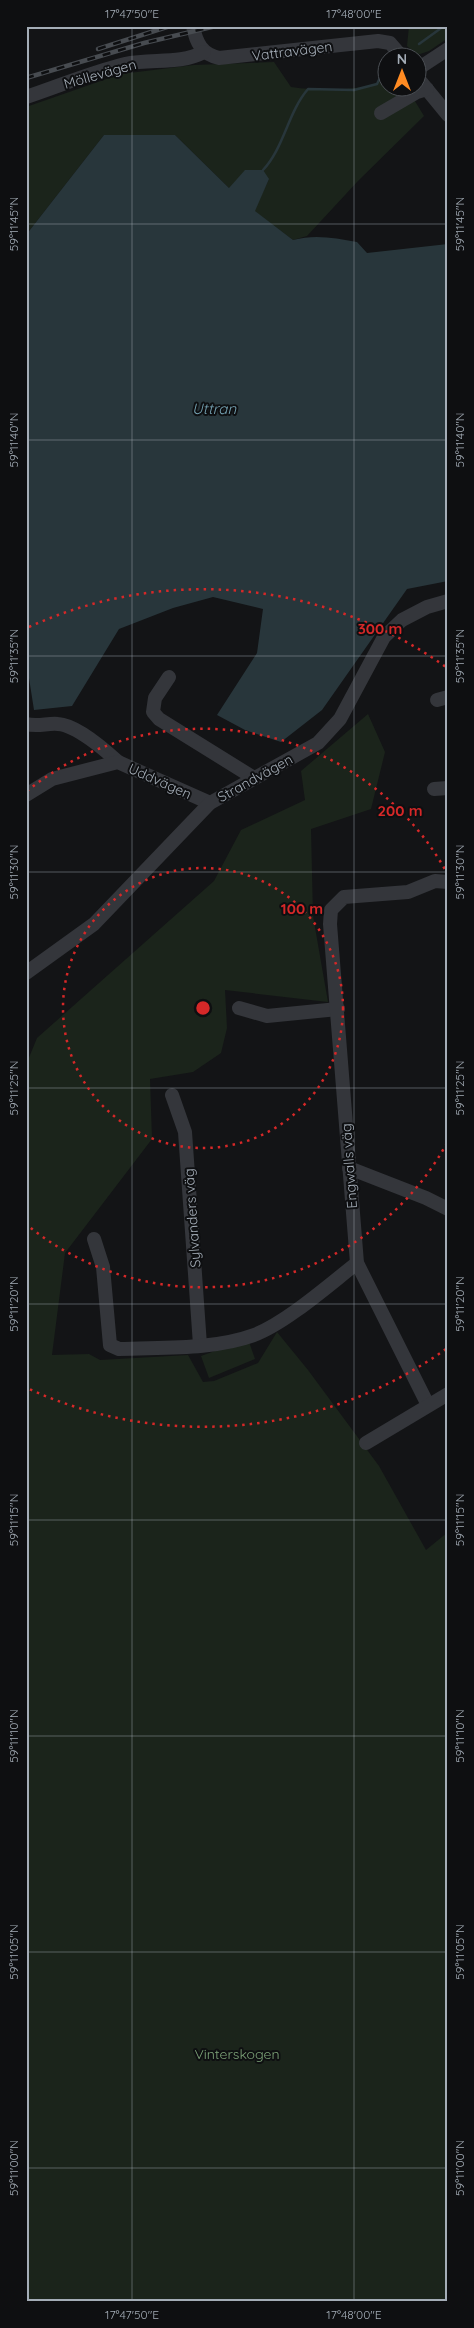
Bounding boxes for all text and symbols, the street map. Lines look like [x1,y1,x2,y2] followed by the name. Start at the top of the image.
[105,6,159,21] text: 17°47'50"E
[326,6,382,21] text: 17°48'00"E
[251,37,333,65] street label: Vattravägen
[376,48,426,98] north arrow
[397,50,407,68] text: N
[62,55,138,93] street label: Möllevägen
[6,197,21,251] text: 59°11'45"N
[452,197,467,251] text: 59°11'45"N
[192,399,236,418] water label: Uttran
[6,412,21,468] text: 59°11'40"N
[452,412,467,468] text: 59°11'40"N
[358,619,402,638] text: 300 m
[6,629,21,683] text: 59°11'35"N
[452,629,467,683] text: 59°11'35"N
[214,750,296,806] street label: Strandvägen
[126,759,194,803] street label: Uddvägen
[378,801,423,820] text: 200 m
[6,844,21,900] text: 59°11'30"N
[452,844,467,900] text: 59°11'30"N
[281,899,323,918] text: 100 m
[194,999,212,1017] centre of rings
[6,1061,21,1115] text: 59°11'25"N
[452,1061,467,1115] text: 59°11'25"N
[337,1123,361,1209] street label: Engwalls väg
[180,1168,204,1268] street label: Sylvanders väg
[6,1276,21,1332] text: 59°11'20"N
[452,1276,467,1332] text: 59°11'20"N
[6,1494,21,1546] text: 59°11'15"N
[452,1494,467,1546] text: 59°11'15"N
[6,1709,21,1763] text: 59°11'10"N
[452,1709,467,1763] text: 59°11'10"N
[6,1924,21,1980] text: 59°11'05"N
[452,1924,467,1980] text: 59°11'05"N
[194,2045,280,2063] park label: Vinterskogen
[6,2140,21,2196] text: 59°11'00"N
[452,2140,467,2196] text: 59°11'00"N
[105,2307,159,2322] text: 17°47'50"E
[326,2307,382,2322] text: 17°48'00"E

